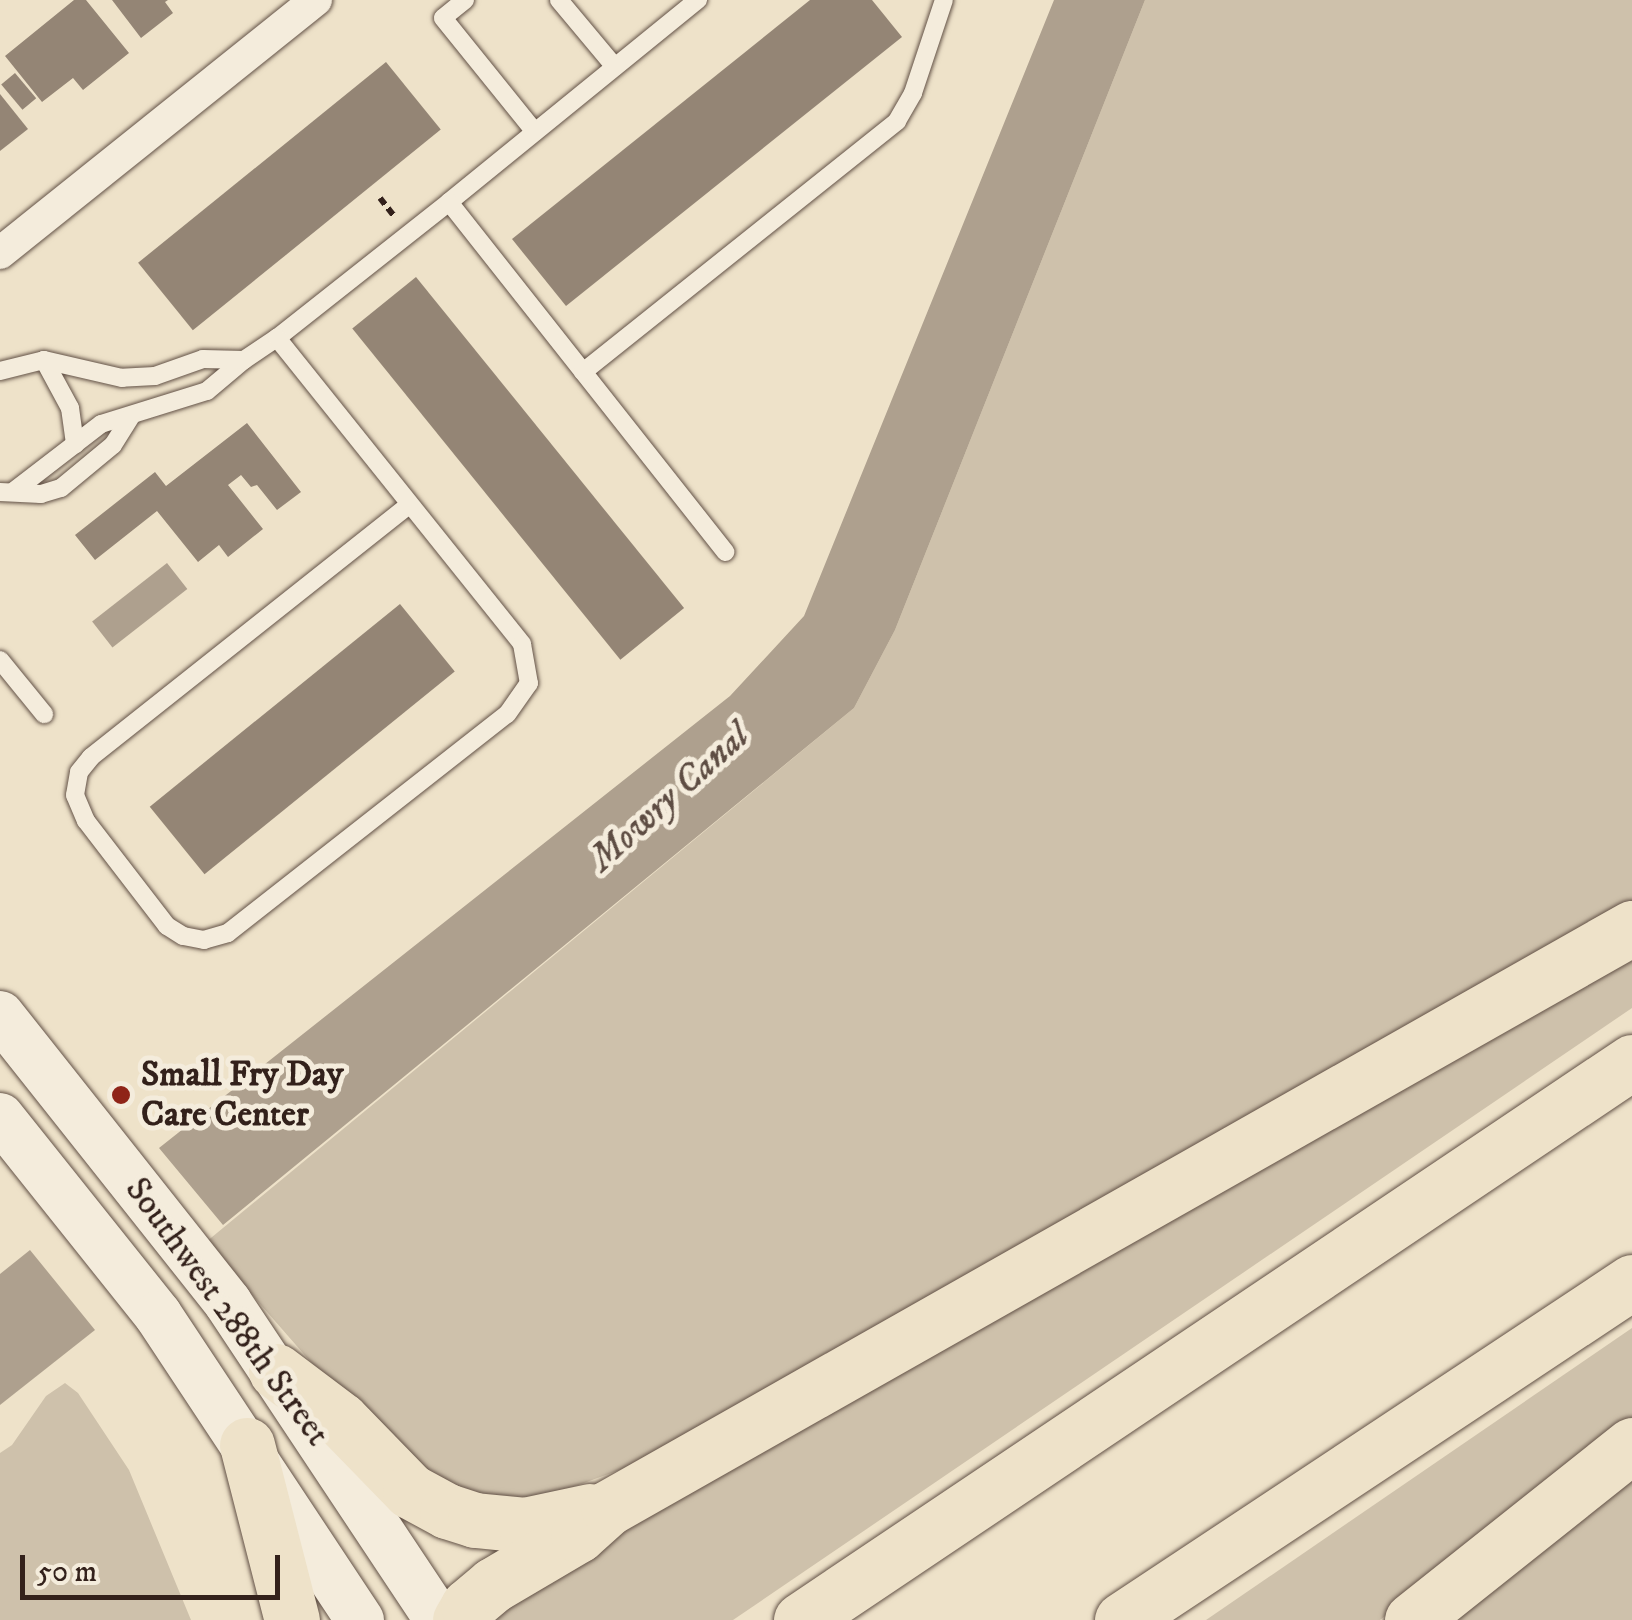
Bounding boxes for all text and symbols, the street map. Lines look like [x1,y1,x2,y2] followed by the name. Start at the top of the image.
[581,714,759,882] water label: Mowry Canal
[141,1054,343,1136] place label: Small Fry Day Care Center
[110,1084,132,1106] marker: Small Fry Day Care Center
[116,1170,338,1454] street label: Southwest 288th Street
[25,1535,285,1597] scale bar
[37,1554,97,1591] text: 50 m

